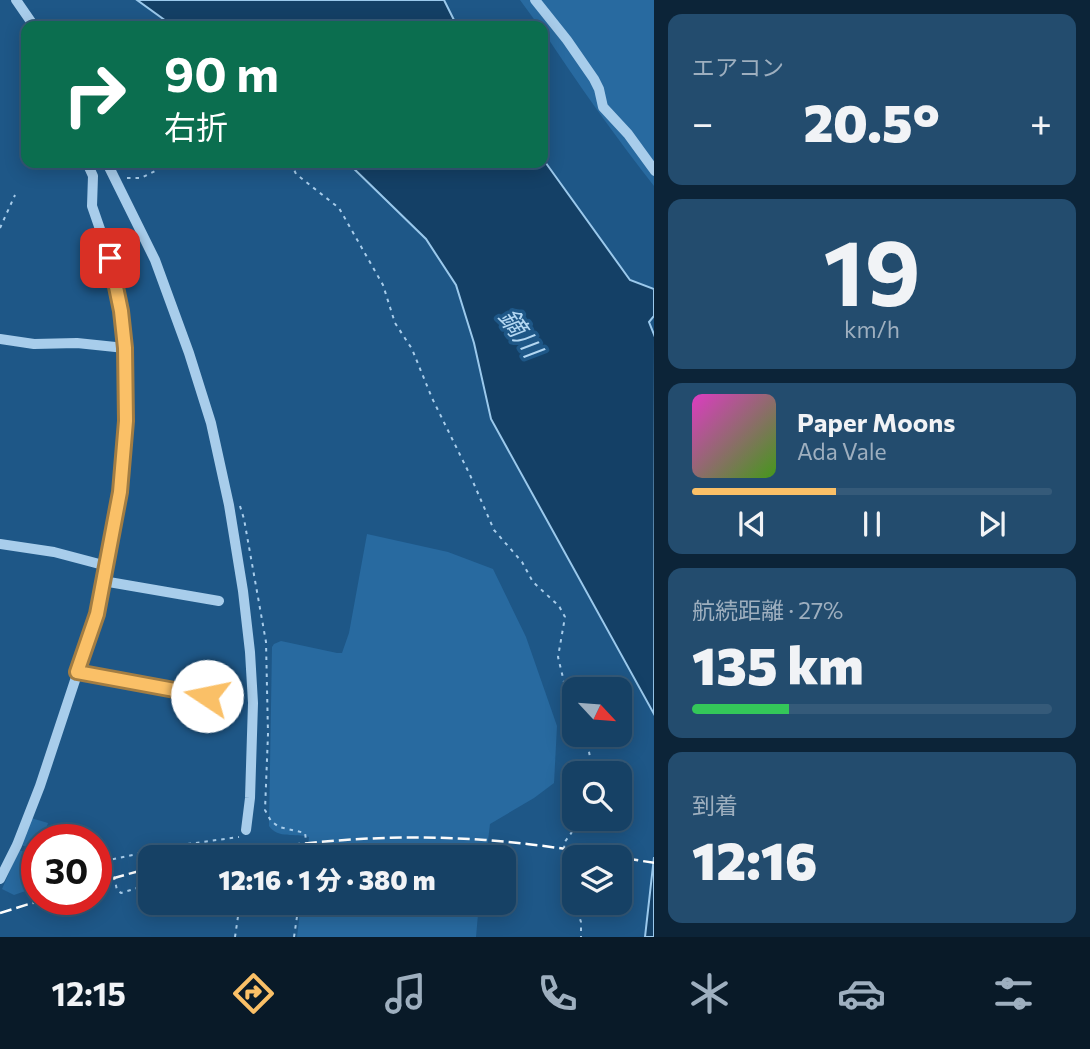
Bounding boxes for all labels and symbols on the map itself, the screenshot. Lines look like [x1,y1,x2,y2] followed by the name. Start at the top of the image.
[80,228,140,288] pin
[494,302,551,365] water label: 鏑川
[170,659,244,733] position arrow
[562,677,632,747] north arrow
[21,824,112,915] speed limit sign: 30

